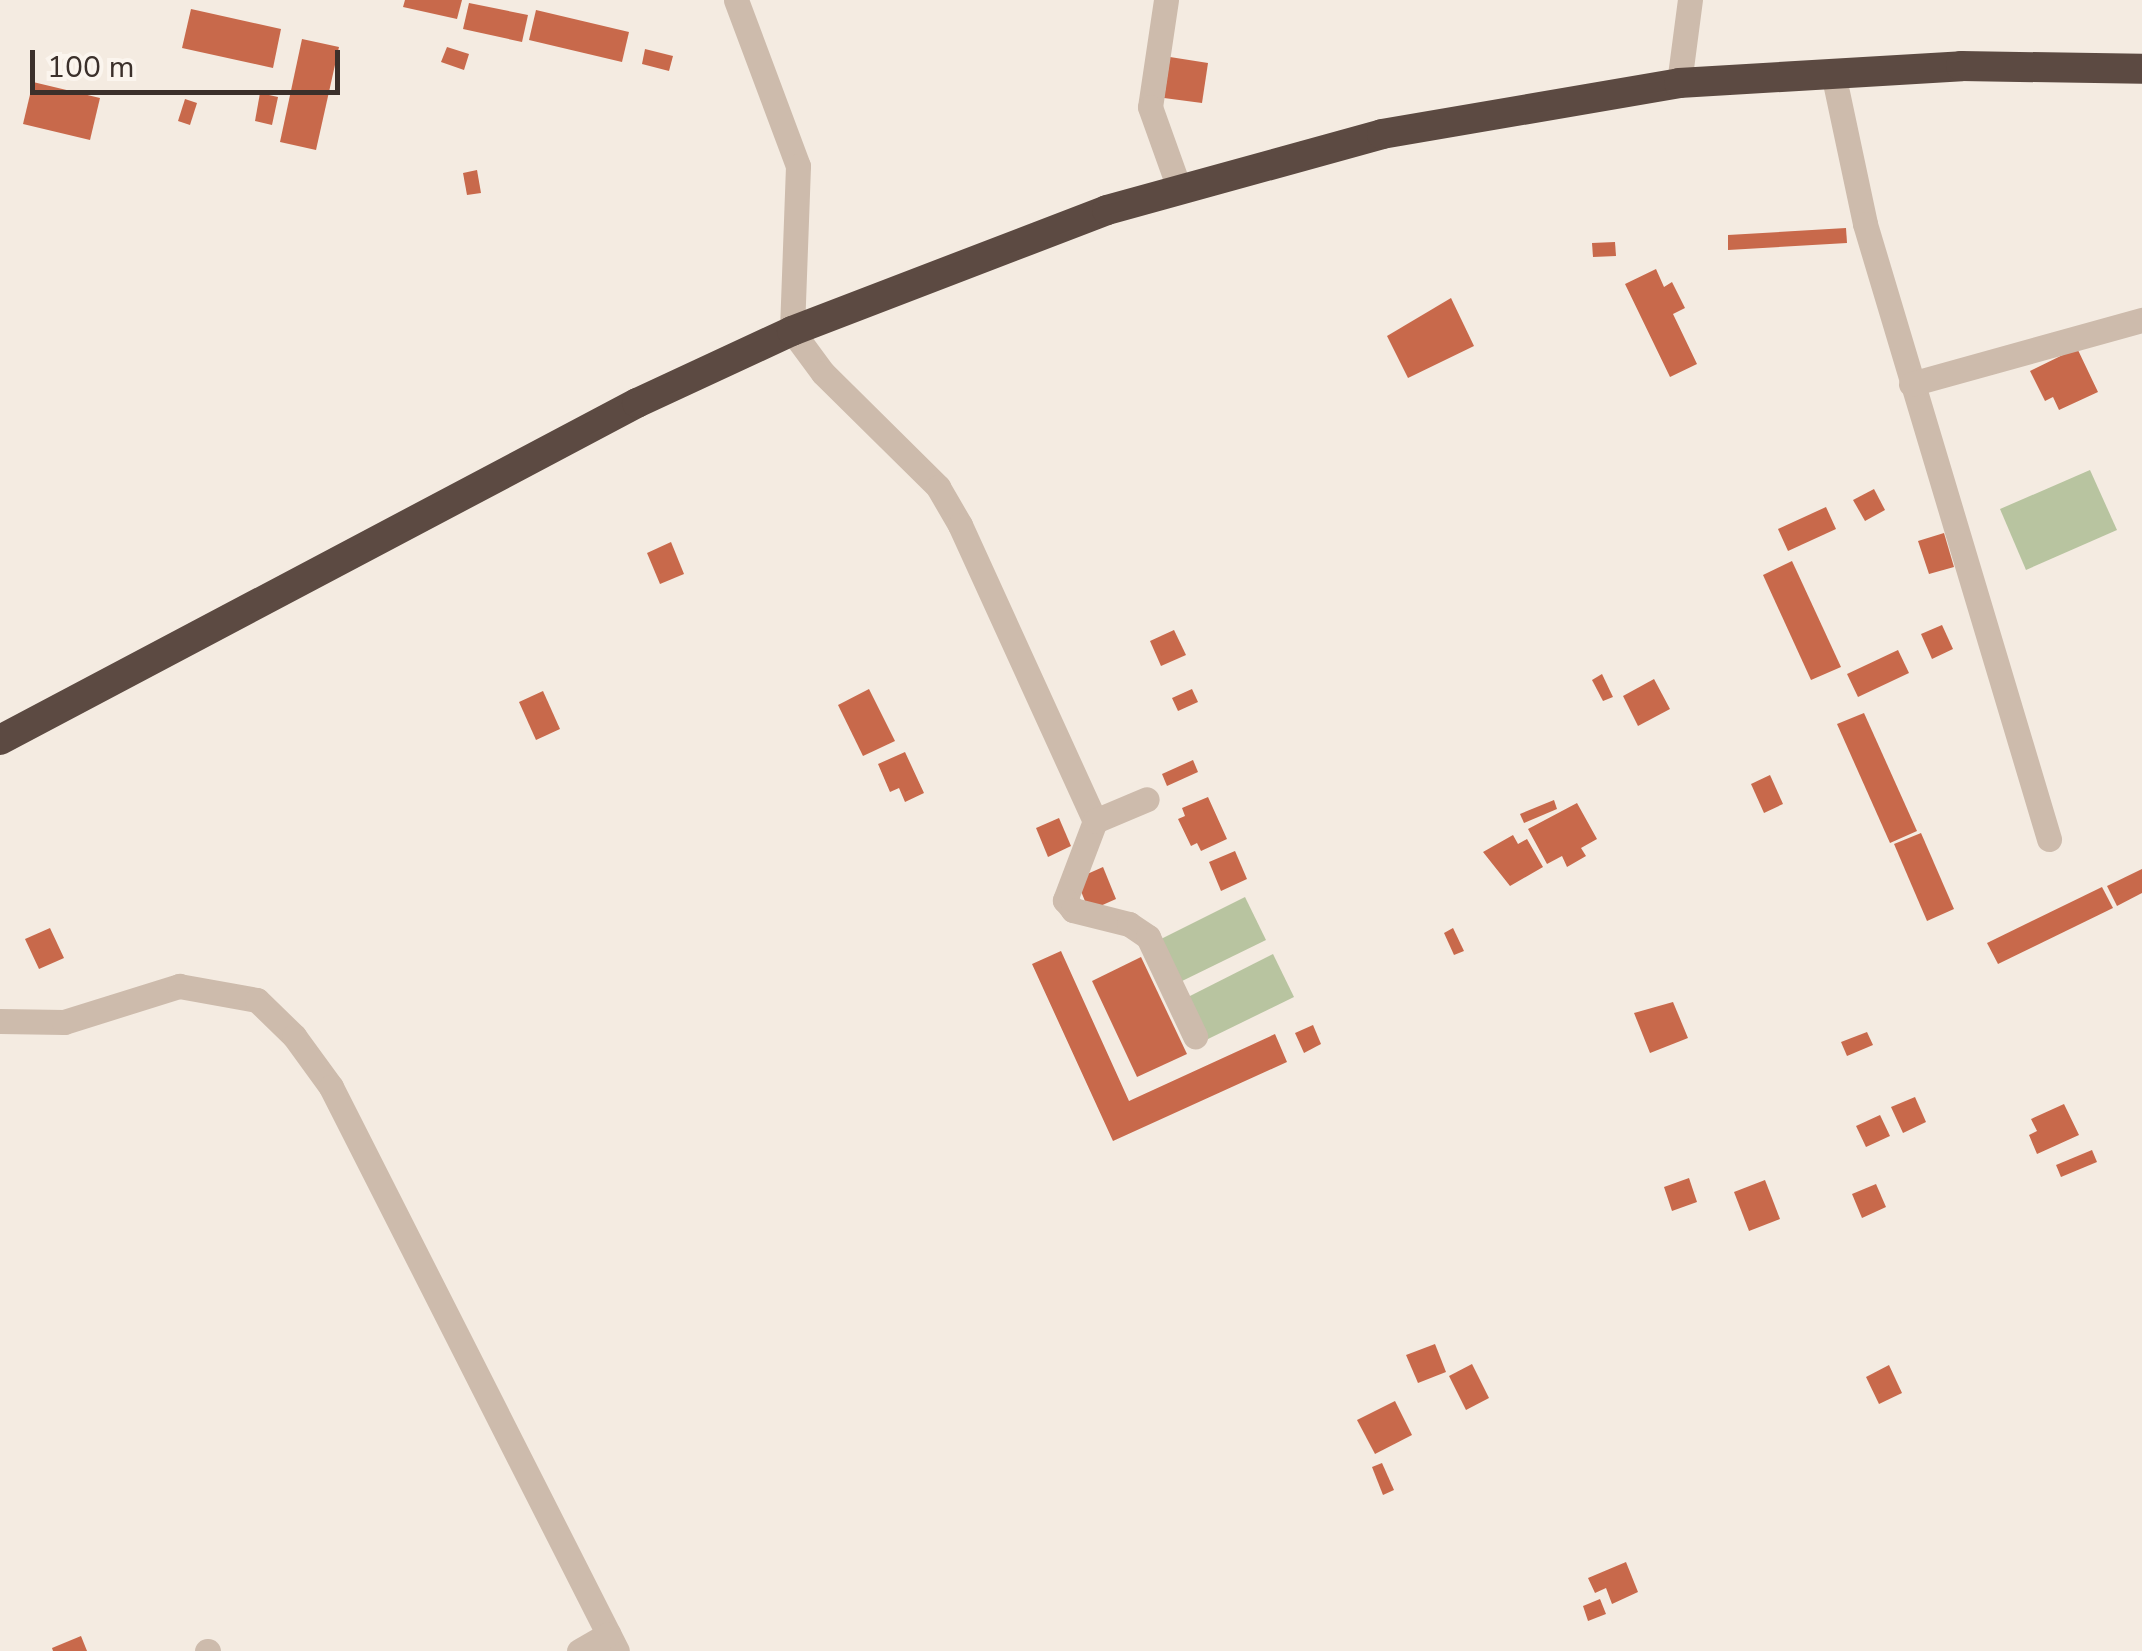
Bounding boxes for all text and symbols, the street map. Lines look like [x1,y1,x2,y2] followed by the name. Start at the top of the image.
[35,30,345,92] scale bar
[47,47,134,88] text: 100 m

